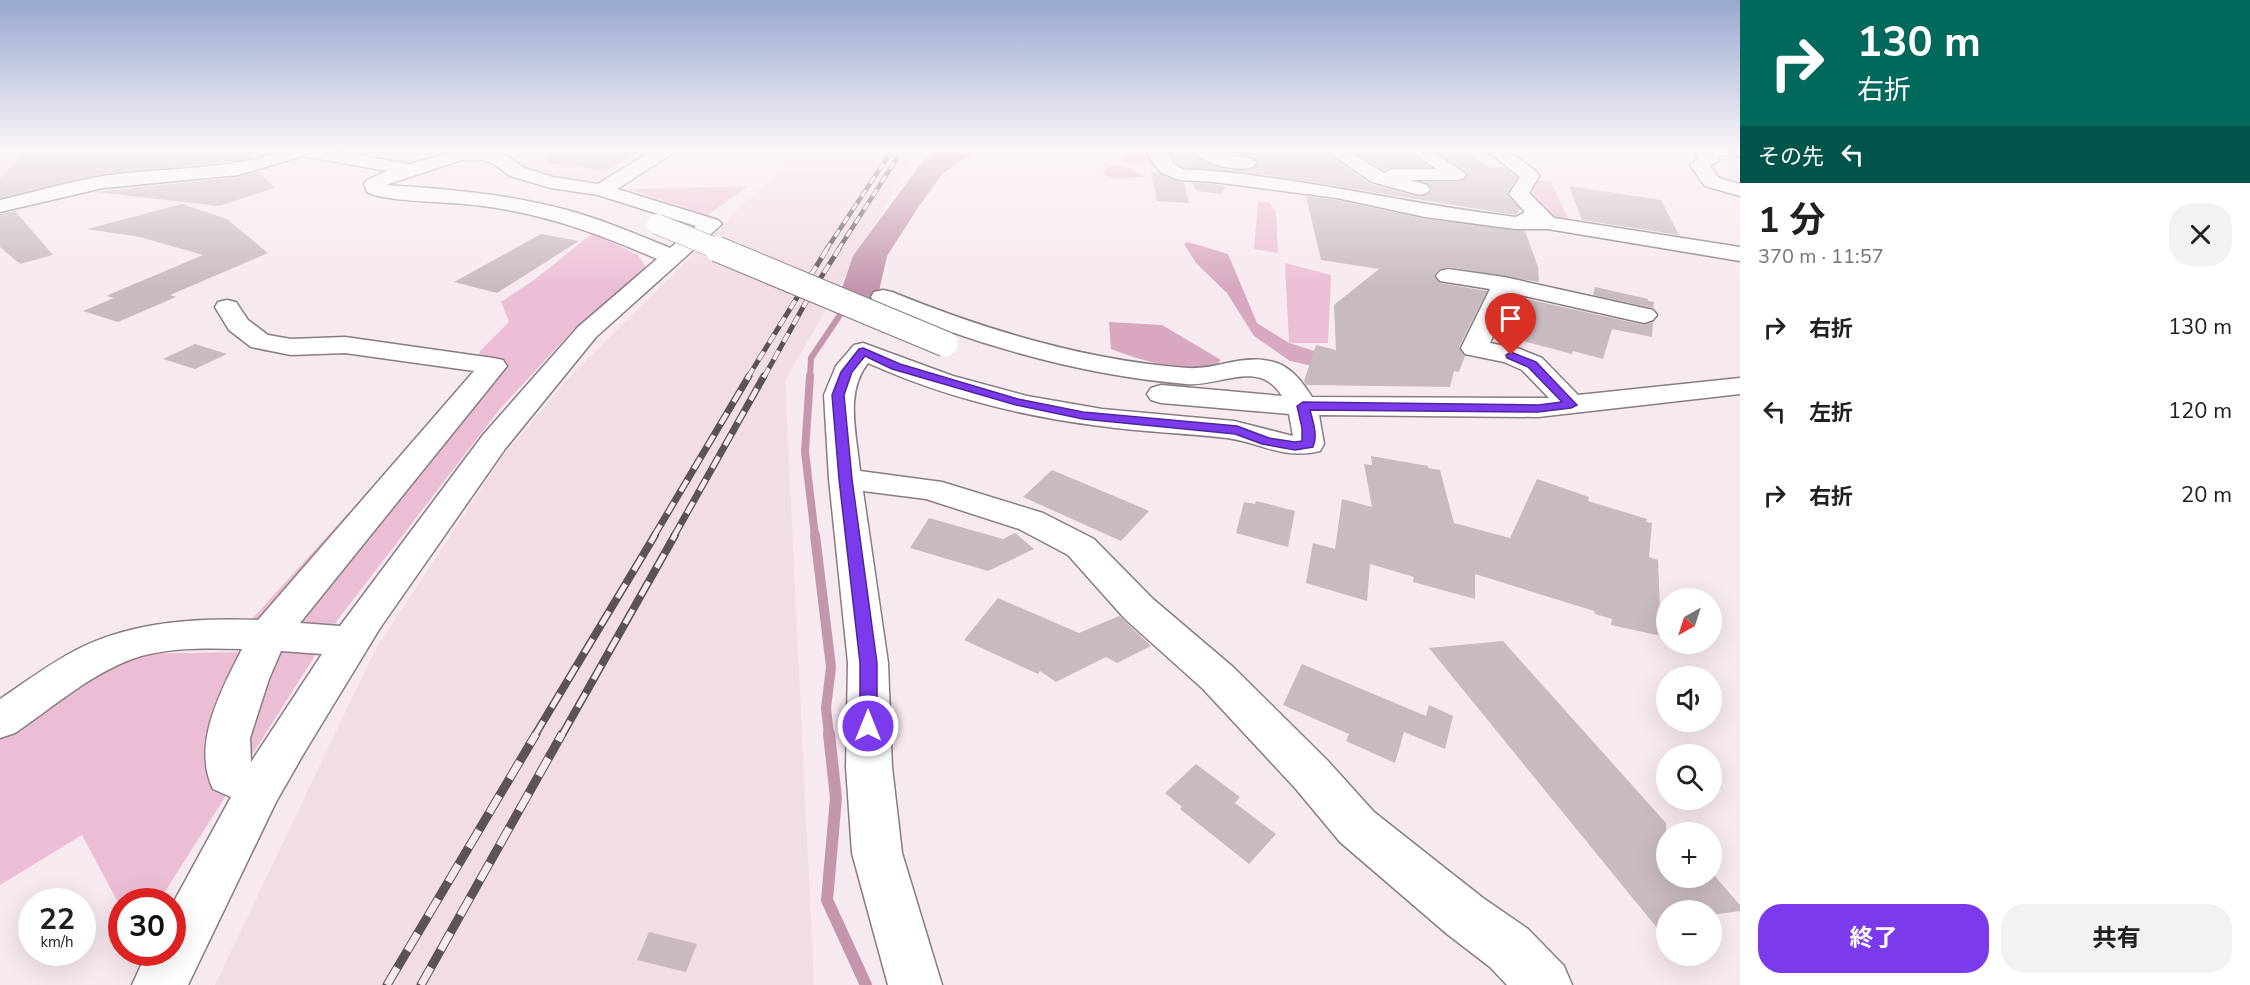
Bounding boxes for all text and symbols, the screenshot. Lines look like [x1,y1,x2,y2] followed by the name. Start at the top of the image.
[1857,14,1981,71] text: 130 m
[1758,24,1836,102] icon: right
[1857,72,1911,109] text: 右折
[1836,138,1869,171] icon: left
[1758,142,1824,172] text: その先
[1758,196,1825,245] text: 1 分
[2169,203,2232,266] button: close
[1758,243,1884,270] text: 370 m · 11:57
[1485,293,1536,355] pin
[1494,302,1527,335] icon: arrive
[1758,311,1791,344] icon: right
[2168,312,2232,342] text: 130 m
[1809,314,1853,344] text: 右折
[1758,395,1791,428] icon: left
[2168,396,2232,426] text: 120 m
[1809,398,1853,428] text: 左折
[1758,479,1791,512] icon: right
[2181,480,2232,510] text: 20 m
[1809,482,1853,512] text: 右折
[1656,588,1722,654] north arrow
[1656,588,1722,966] map controls
[1656,666,1722,732] button: sound
[836,694,900,758] position arrow
[1656,744,1722,810] button: search
[1656,822,1722,888] button: +
[108,888,186,966] speed limit sign: 30
[39,899,75,940] text: 22
[1656,900,1722,966] button: −
[1758,904,1989,973] button: 終了
[2001,904,2232,973] button: 共有
[40,932,74,952] text: km/h

